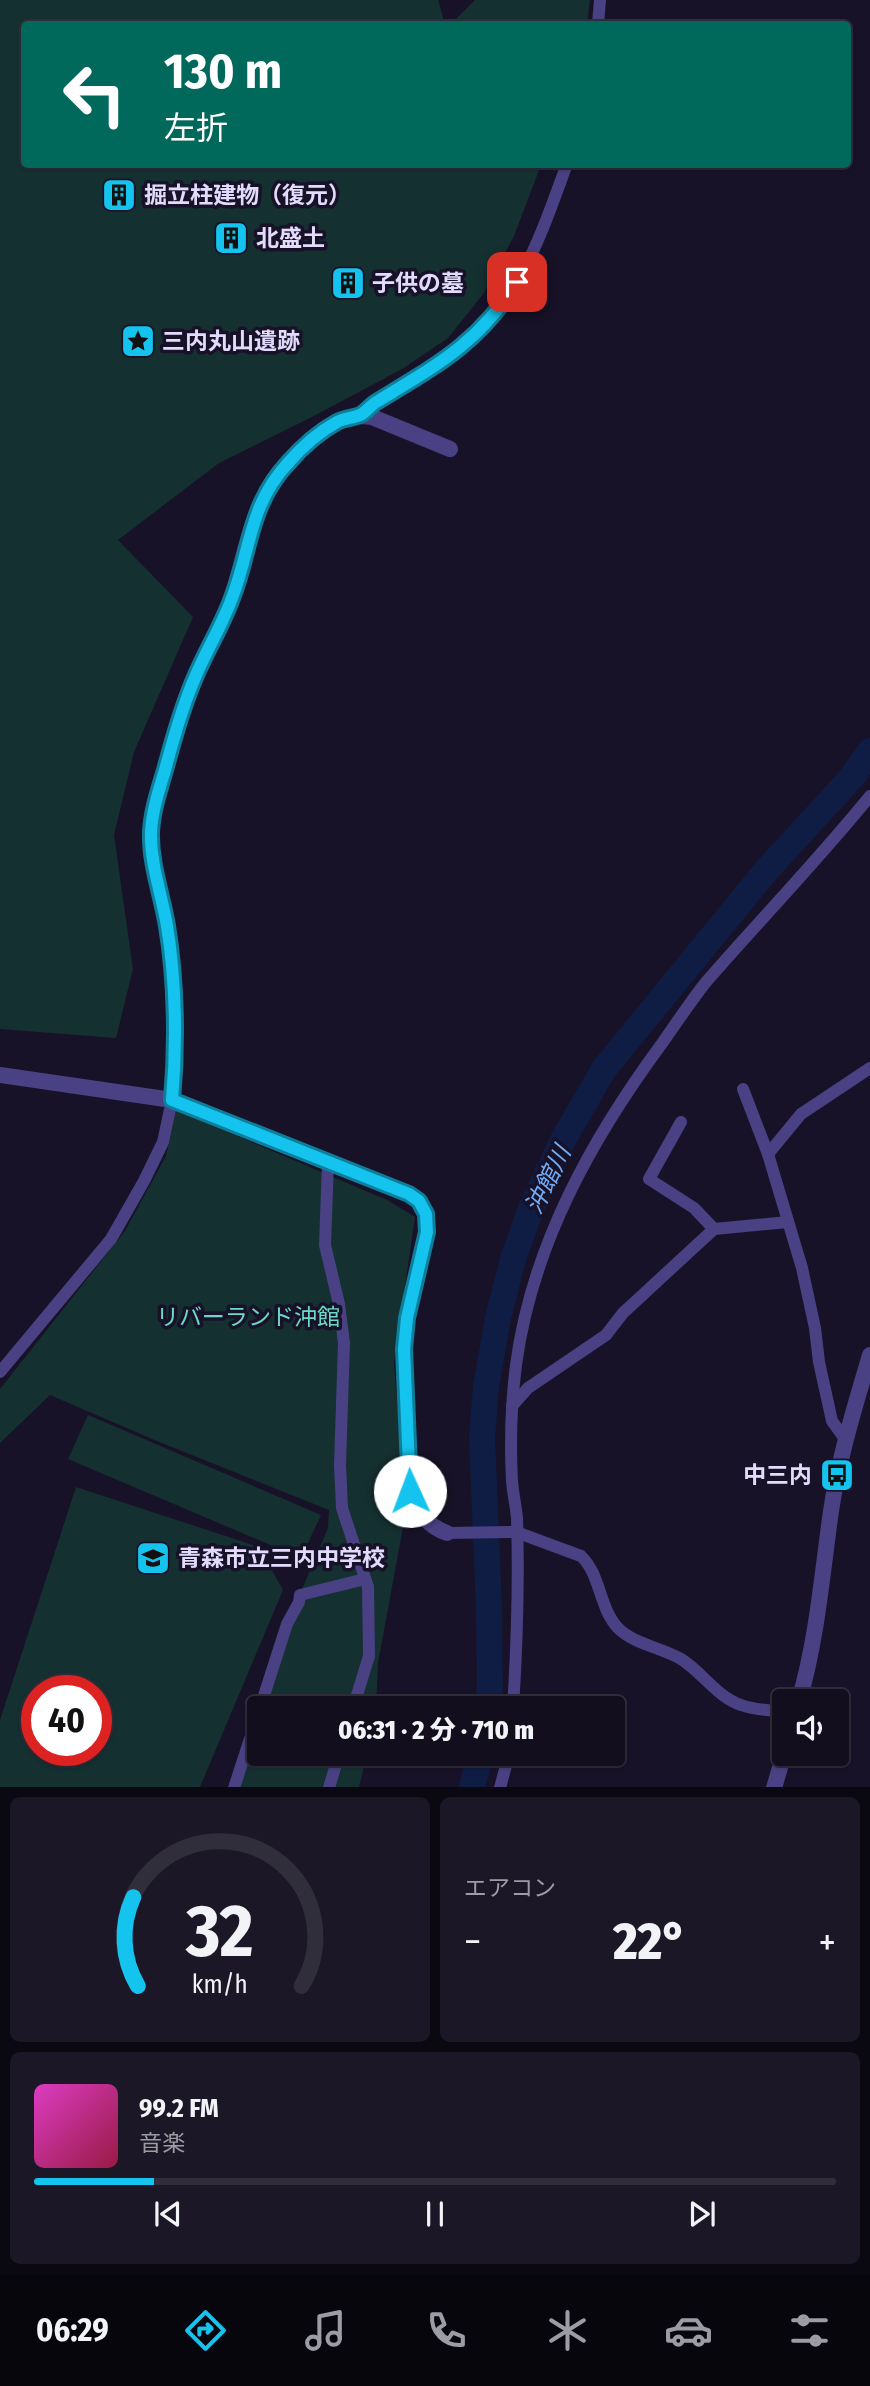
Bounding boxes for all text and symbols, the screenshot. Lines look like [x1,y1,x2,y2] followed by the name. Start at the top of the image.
[164,42,282,101] text: 130 m
[49,49,140,140] icon: left
[164,109,228,147] text: 左折
[100,176,138,214] building icon: 掘立柱建物（復元）
[144,181,351,209] place label: 掘立柱建物（復元）
[212,219,250,257] building icon: 北盛土
[256,224,325,252] place label: 北盛土
[487,252,547,312] pin
[498,263,536,301] icon: arrive
[329,264,367,302] building icon: 子供の墓
[372,269,464,297] place label: 子供の墓
[119,322,157,360] place icon: 三内丸山遺跡
[162,327,300,355] place label: 三内丸山遺跡
[520,1139,578,1218] water label: 沖館川
[156,1303,340,1331] park label: リバーランド沖館
[373,1454,447,1528] position arrow
[818,1456,856,1494] bus stop icon: 中三内
[743,1461,812,1489] place label: 中三内
[134,1539,172,1577] school or university icon: 青森市立三内中学校
[178,1544,385,1572] place label: 青森市立三内中学校
[21,1675,112,1766] speed limit sign: 40
[772,1689,849,1766] map controls
[772,1689,849,1766] button: sound
[338,1715,534,1746] text: 06:31 · 2 分 · 710 m
[464,1874,556,1902] text: エアコン
[185,1888,254,1975] text: 32
[613,1910,687,1973] text: 22°
[464,1919,481,1965] text: −
[819,1919,836,1965] text: +
[192,1969,248,1999] text: km/h
[139,2093,219,2124] text: 99.2 FM
[139,2129,185,2157] text: 音楽
[149,2195,187,2233] icon: previous
[416,2195,454,2233] icon: pause
[683,2195,721,2233] icon: next
[181,2306,230,2355] icon: directions
[301,2306,350,2355] icon: music
[422,2306,471,2355] icon: phone
[543,2306,592,2355] icon: climate
[664,2306,713,2355] icon: car
[785,2306,834,2355] icon: filters
[36,2311,109,2349] text: 06:29

